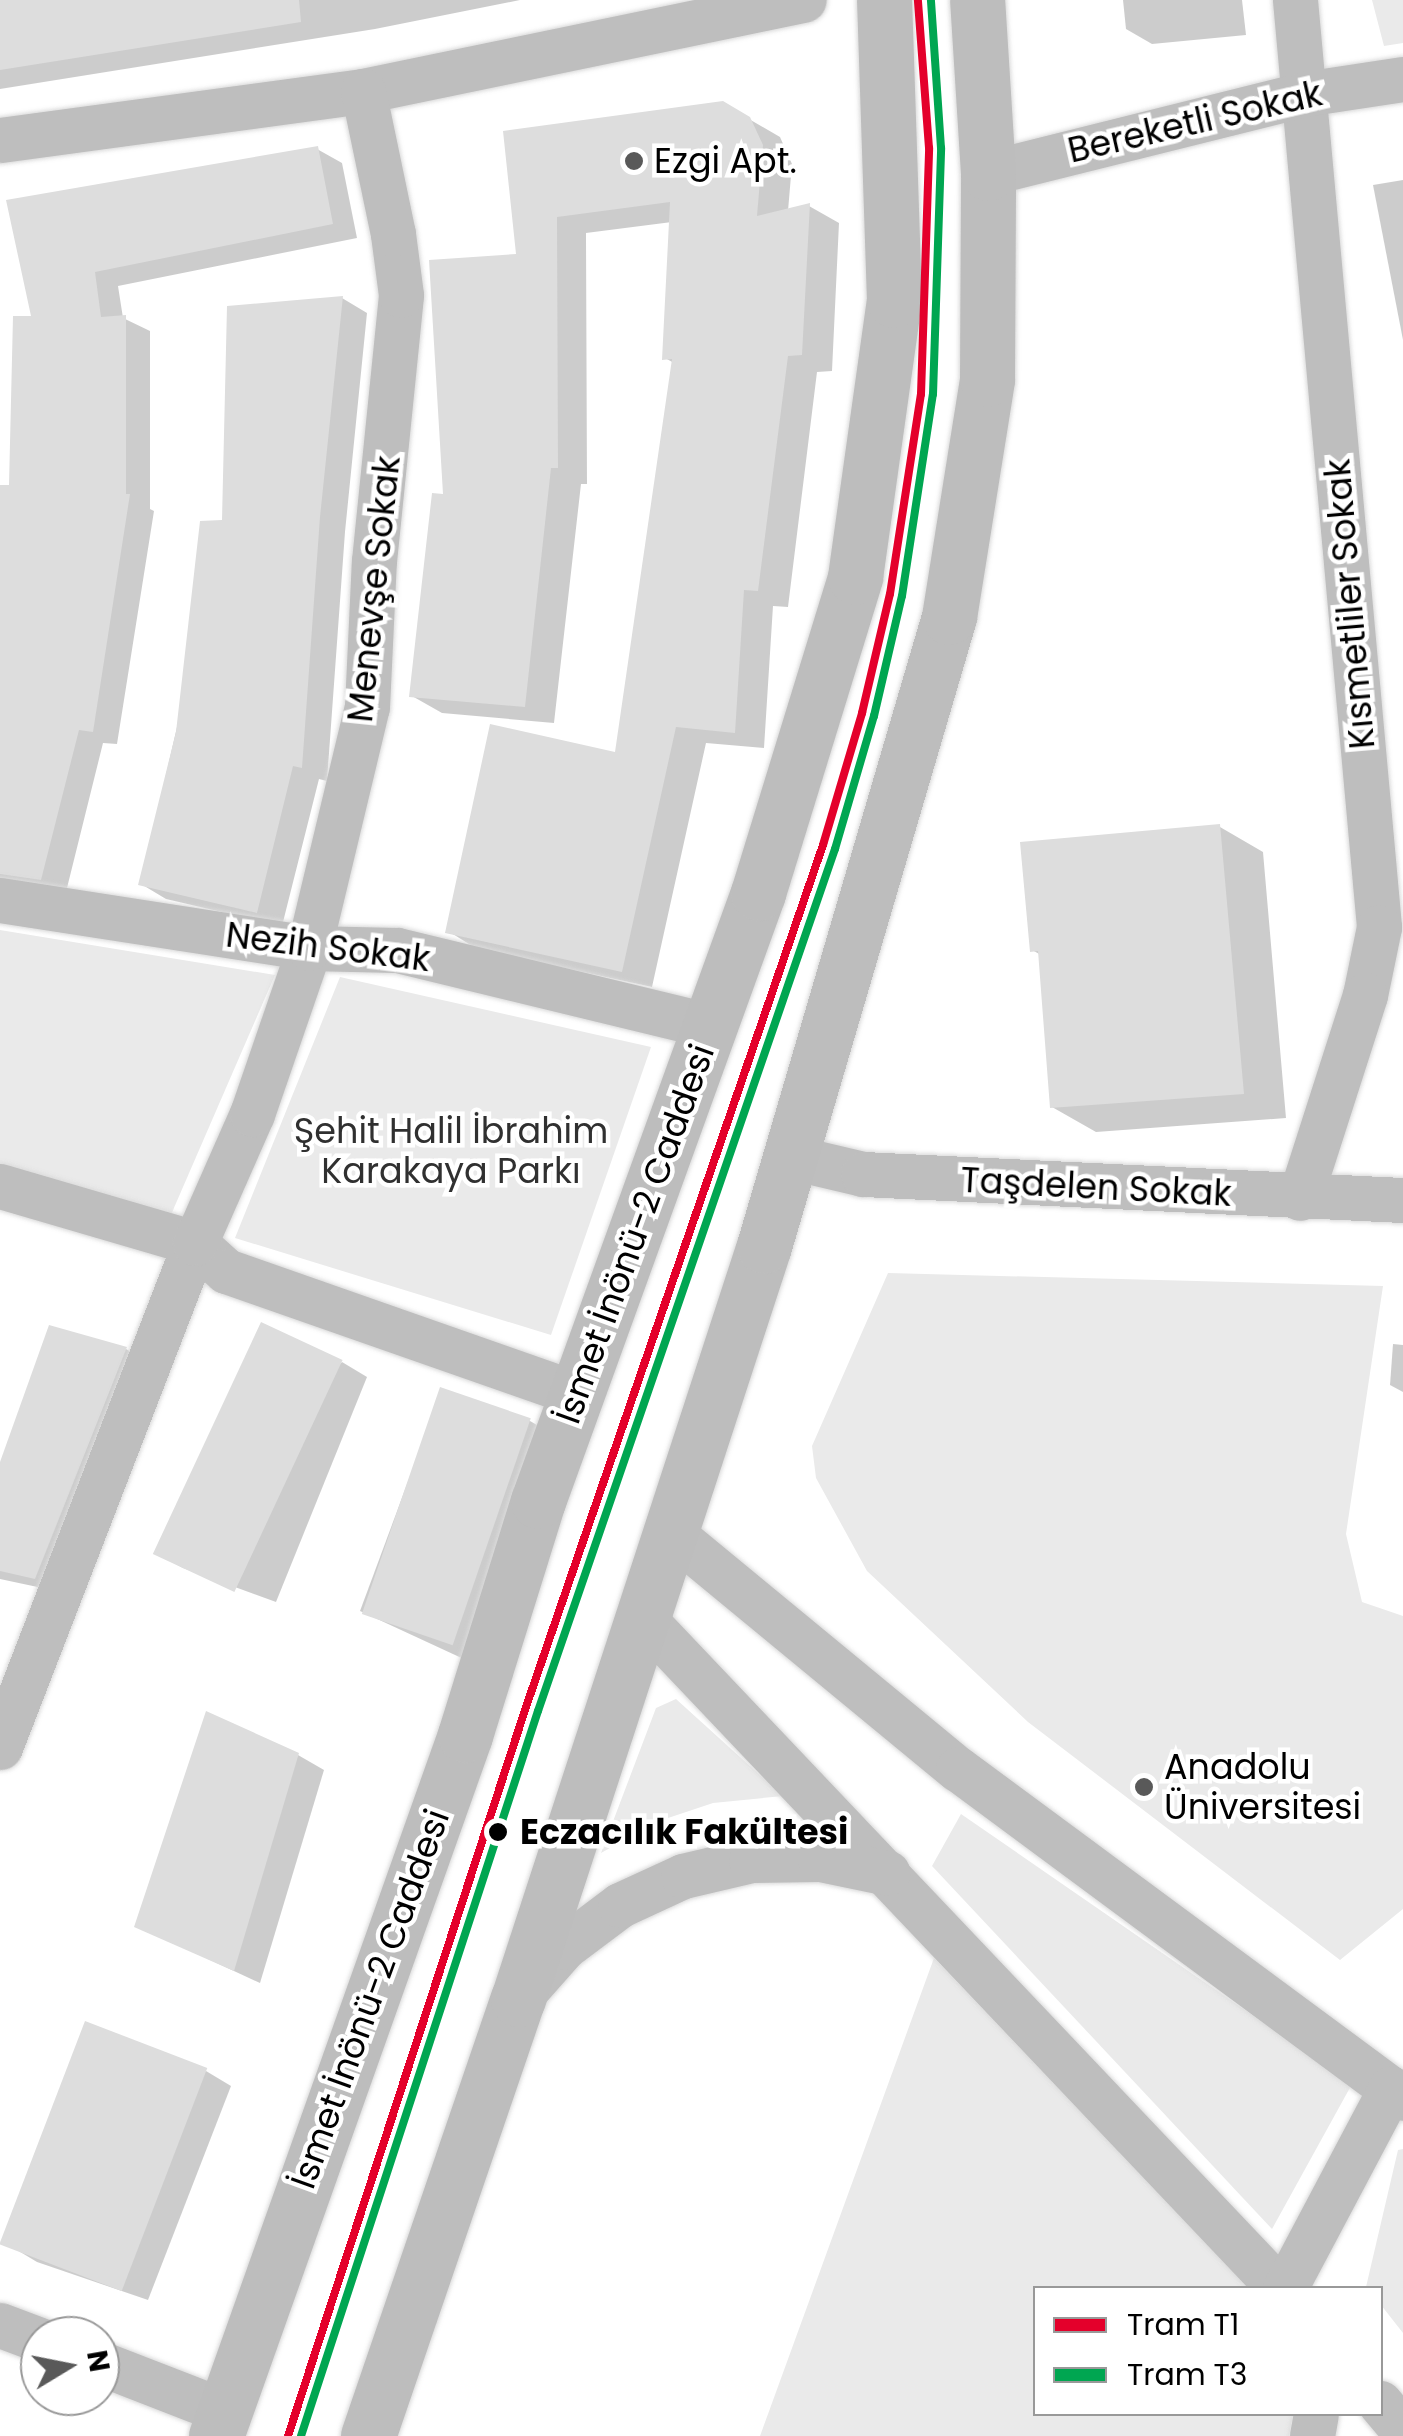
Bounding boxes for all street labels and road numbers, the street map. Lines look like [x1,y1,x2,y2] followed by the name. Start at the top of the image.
[1064,72,1326,172] street label: Bereketli Sokak
[339,454,409,724] street label: Menevşe Sokak
[1316,457,1384,751] street label: Kısmetliler Sokak
[224,914,432,980] street label: Nezih Sokak
[547,1039,723,1429] street label: İsmet İnönü-2 Caddesi
[960,1159,1232,1215] street label: Taşdelen Sokak
[282,1804,458,2194] street label: İsmet İnönü-2 Caddesi

